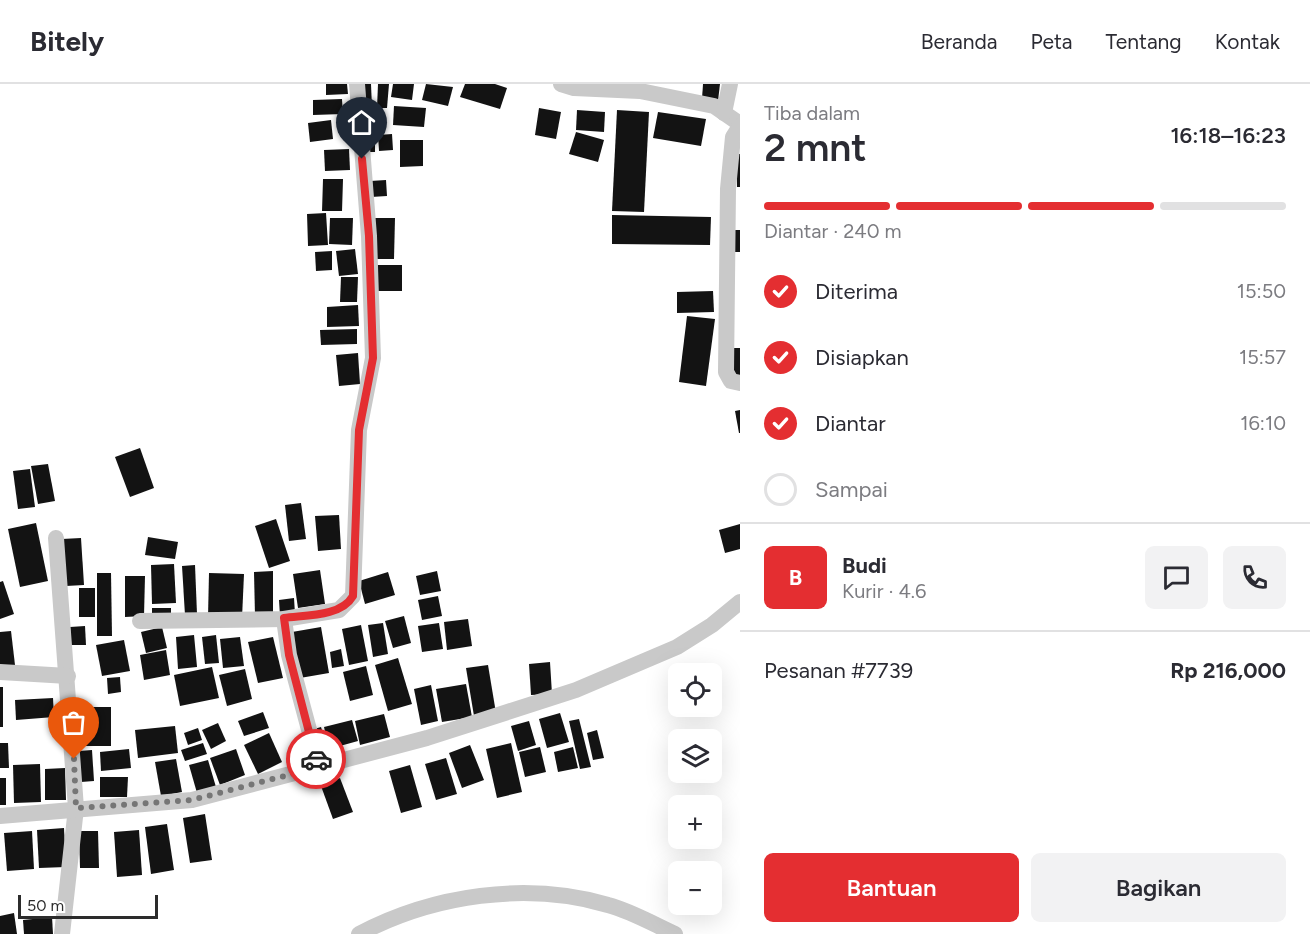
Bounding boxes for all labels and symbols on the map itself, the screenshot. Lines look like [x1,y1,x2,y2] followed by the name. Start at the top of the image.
[336,97,387,159] pin
[48,697,99,759] pin
[286,729,346,789] courier
[18,892,158,920] scale bar

